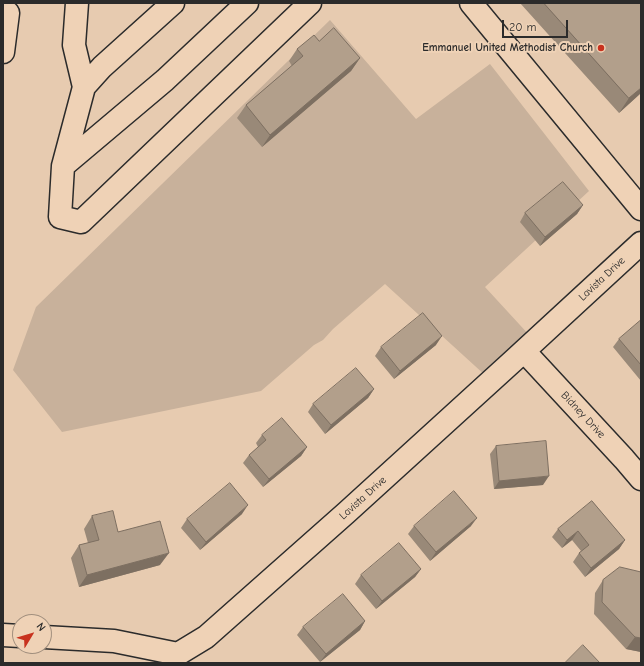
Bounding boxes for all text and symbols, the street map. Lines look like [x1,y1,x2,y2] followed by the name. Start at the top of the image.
[504,12,570,38] scale bar
[509,20,537,34] text: 20 m
[422,41,593,55] place label: Emmanuel United Methodist Church
[596,43,606,53] marker: Emmanuel United Methodist Church
[576,254,628,304] street label: Lavista Drive
[558,389,608,441] street label: Bidney Drive
[337,474,389,522] street label: Lavista Drive
[12,614,52,654] north arrow
[34,620,48,634] text: N

